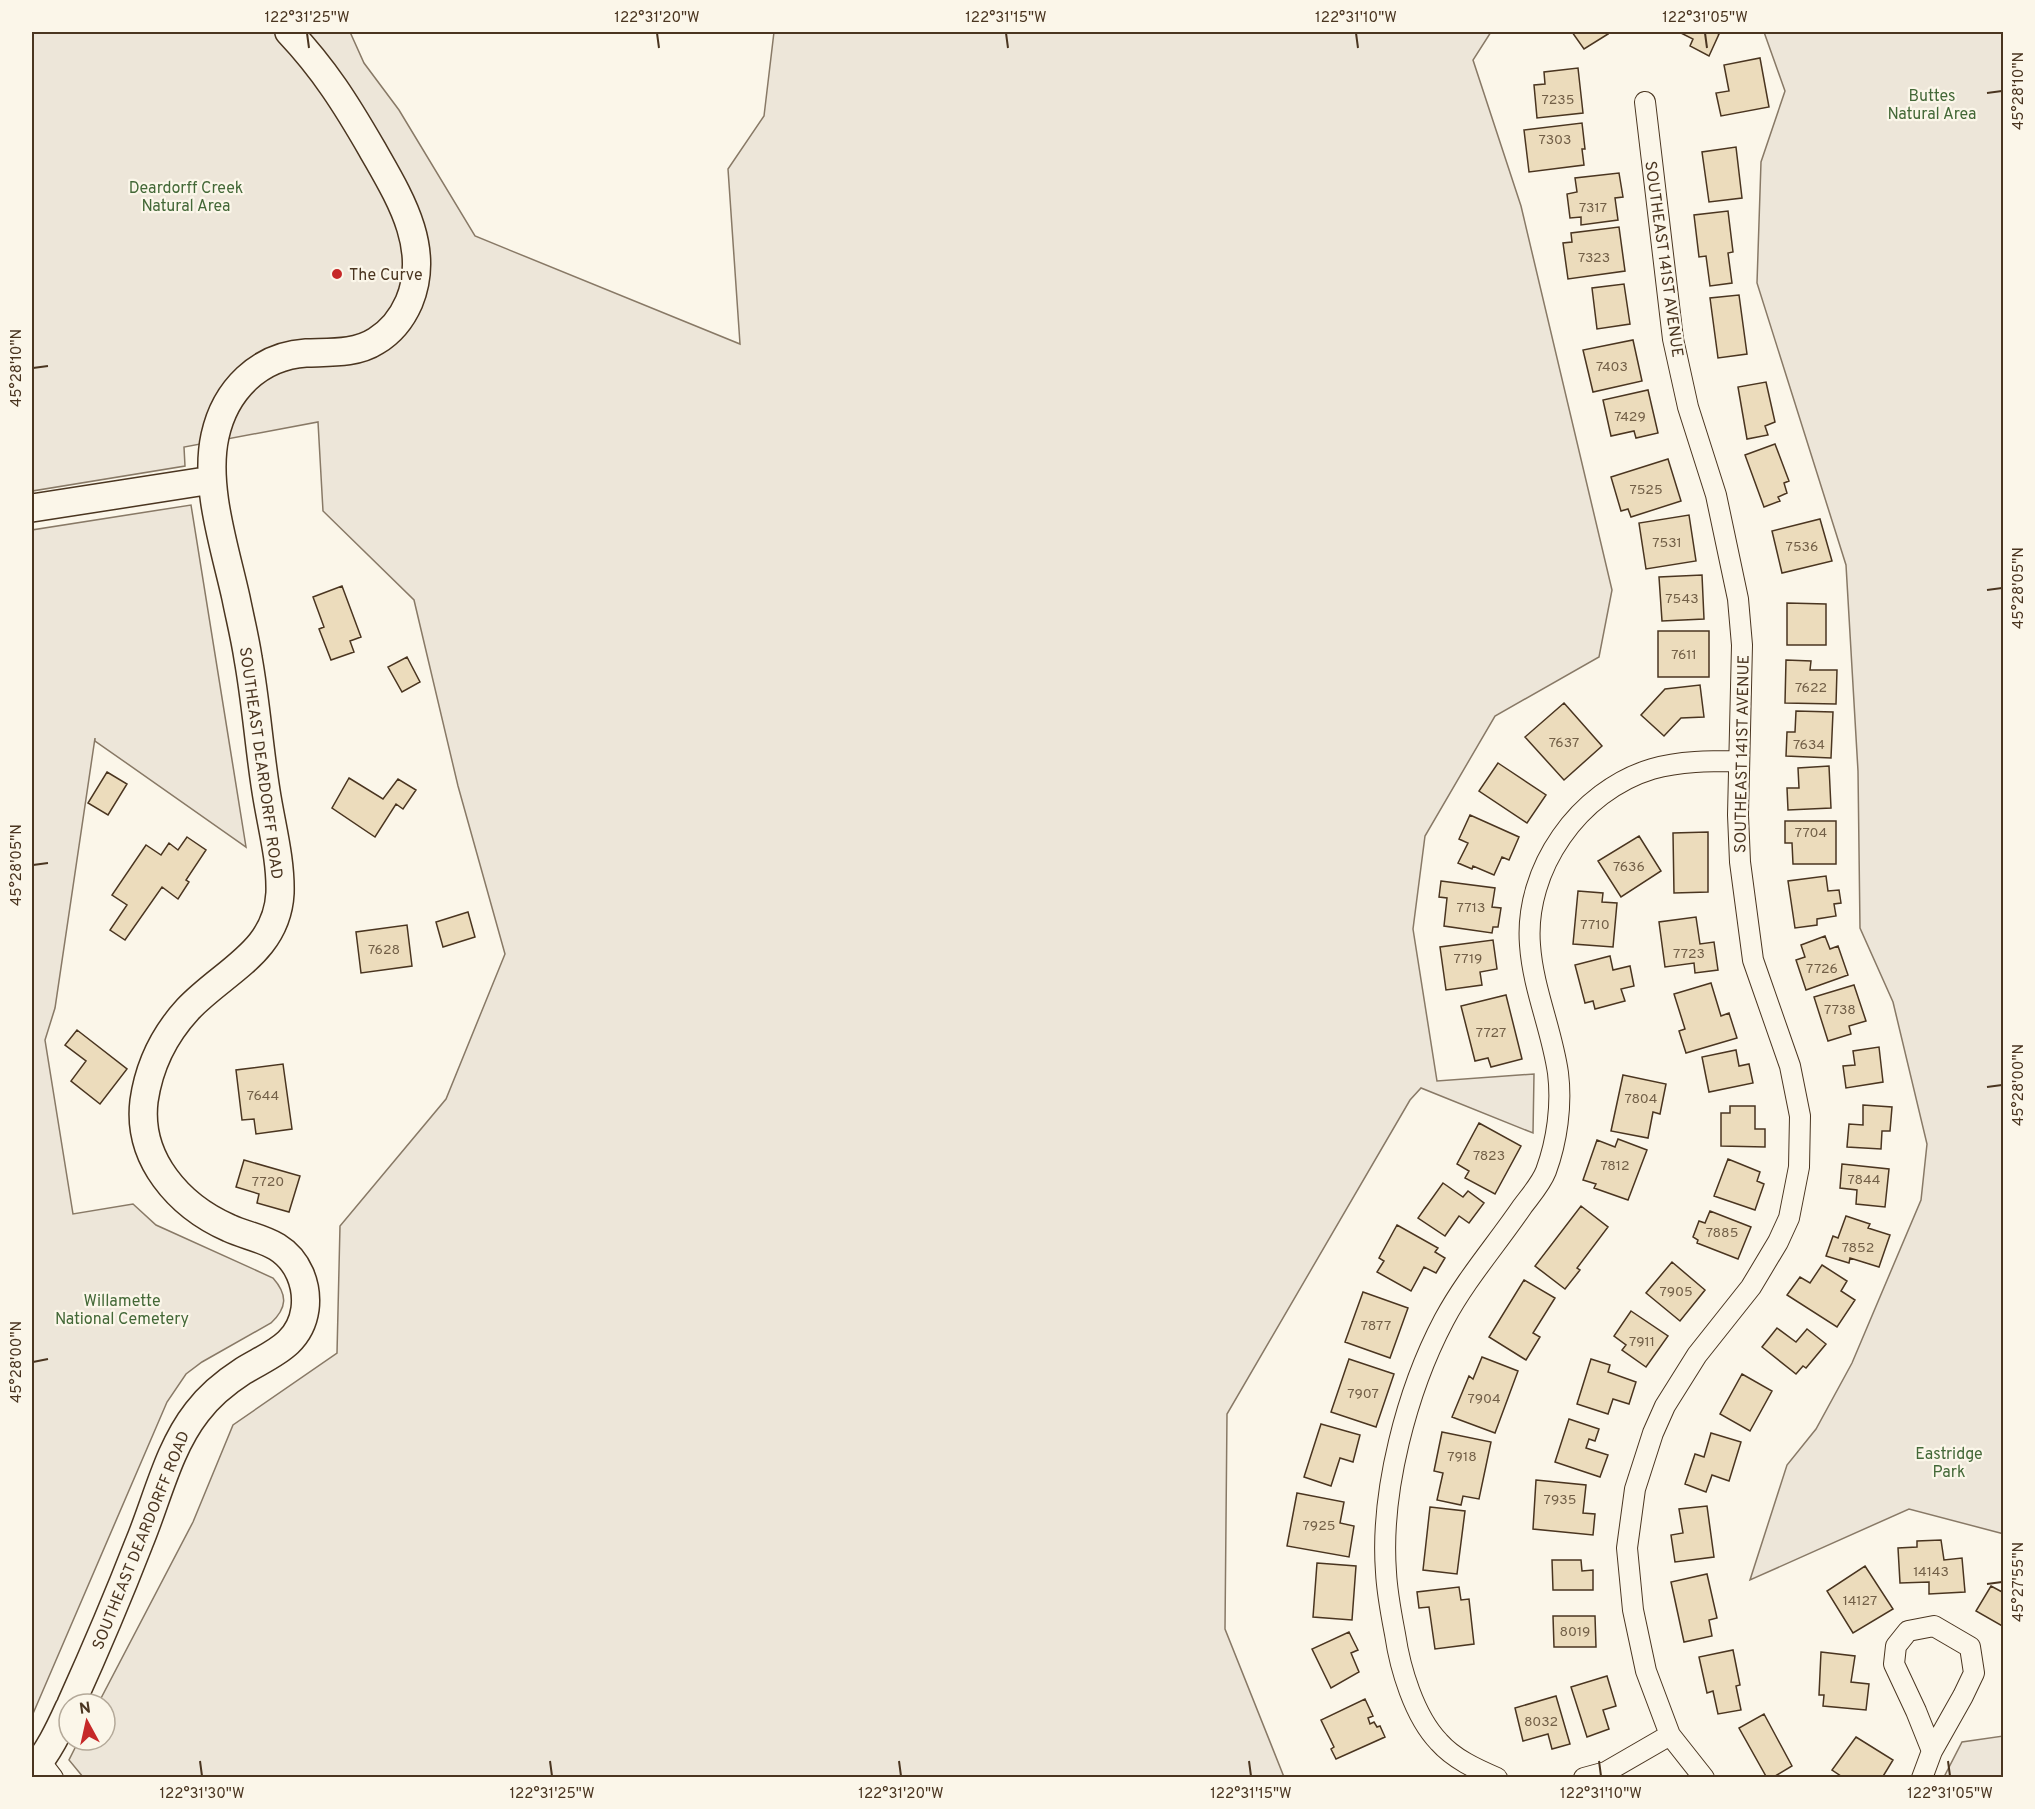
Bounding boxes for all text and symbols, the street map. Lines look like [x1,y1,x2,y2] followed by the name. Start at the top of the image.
[264,9,350,28] text: 122°31'25"W
[614,9,700,28] text: 122°31'20"W
[965,9,1047,28] text: 122°31'15"W
[1315,9,1397,28] text: 122°31'10"W
[1662,9,1748,28] text: 122°31'05"W
[2010,52,2029,130] text: 45°28'10"N
[1887,87,1977,125] park label: Buttes Natural Area
[1542,92,1574,109] house number: 7235
[1539,132,1571,149] house number: 7303
[1639,160,1687,359] street label: SOUTHEAST 141ST AVENUE
[129,179,243,217] park label: Deardorff Creek Natural Area
[1579,200,1607,217] house number: 7317
[1578,250,1610,267] house number: 7323
[349,266,423,286] place label: The Curve
[330,267,344,281] marker: The Curve
[8,329,27,407] text: 45°28'10"N
[1596,359,1628,376] house number: 7403
[1614,409,1646,426] house number: 7429
[1629,482,1663,499] house number: 7525
[1652,535,1682,552] house number: 7531
[1786,539,1818,556] house number: 7536
[2010,547,2029,629] text: 45°28'05"N
[1665,591,1699,608] house number: 7543
[234,646,286,881] street label: SOUTHEAST DEARDORFF ROAD
[1671,647,1697,664] house number: 7611
[1731,655,1755,853] street label: SOUTHEAST 141ST AVENUE
[1795,680,1827,697] house number: 7622
[1549,735,1579,752] house number: 7637
[1793,737,1825,754] house number: 7634
[8,824,27,906] text: 45°28'05"N
[1795,825,1827,842] house number: 7704
[1613,859,1645,876] house number: 7636
[1456,900,1486,917] house number: 7713
[1580,917,1610,934] house number: 7710
[368,942,400,959] house number: 7628
[1673,946,1705,963] house number: 7723
[1454,951,1482,968] house number: 7719
[1806,961,1838,978] house number: 7726
[1824,1002,1856,1019] house number: 7738
[1476,1025,1506,1042] house number: 7727
[2010,1044,2029,1126] text: 45°28'00"N
[247,1088,279,1105] house number: 7644
[1625,1091,1657,1108] house number: 7804
[1473,1148,1505,1165] house number: 7823
[1600,1158,1630,1175] house number: 7812
[1848,1172,1880,1189] house number: 7844
[252,1174,284,1191] house number: 7720
[1706,1225,1738,1242] house number: 7885
[1842,1240,1874,1257] house number: 7852
[1659,1284,1693,1301] house number: 7905
[55,1292,189,1330] park label: Willamette National Cemetery
[1361,1318,1391,1335] house number: 7877
[8,1321,27,1403] text: 45°28'00"N
[1629,1334,1655,1351] house number: 7911
[1347,1386,1379,1403] house number: 7907
[1467,1391,1501,1408] house number: 7904
[89,1428,195,1653] street label: SOUTHEAST DEARDORFF ROAD
[1915,1445,1983,1483] park label: Eastridge Park
[1447,1449,1477,1466] house number: 7918
[1544,1492,1576,1509] house number: 7935
[1303,1518,1335,1535] house number: 7925
[2010,1542,2029,1622] text: 45°27'55"N
[1913,1564,1949,1581] house number: 14143
[1843,1593,1877,1610] house number: 14127
[1560,1624,1590,1641] house number: 8019
[57,1692,117,1752] north arrow
[78,1698,92,1720] text: N
[1524,1714,1558,1731] house number: 8032
[159,1785,245,1804] text: 122°31'30"W
[509,1785,595,1804] text: 122°31'25"W
[858,1785,944,1804] text: 122°31'20"W
[1210,1785,1292,1804] text: 122°31'15"W
[1560,1785,1642,1804] text: 122°31'10"W
[1907,1785,1993,1804] text: 122°31'05"W

